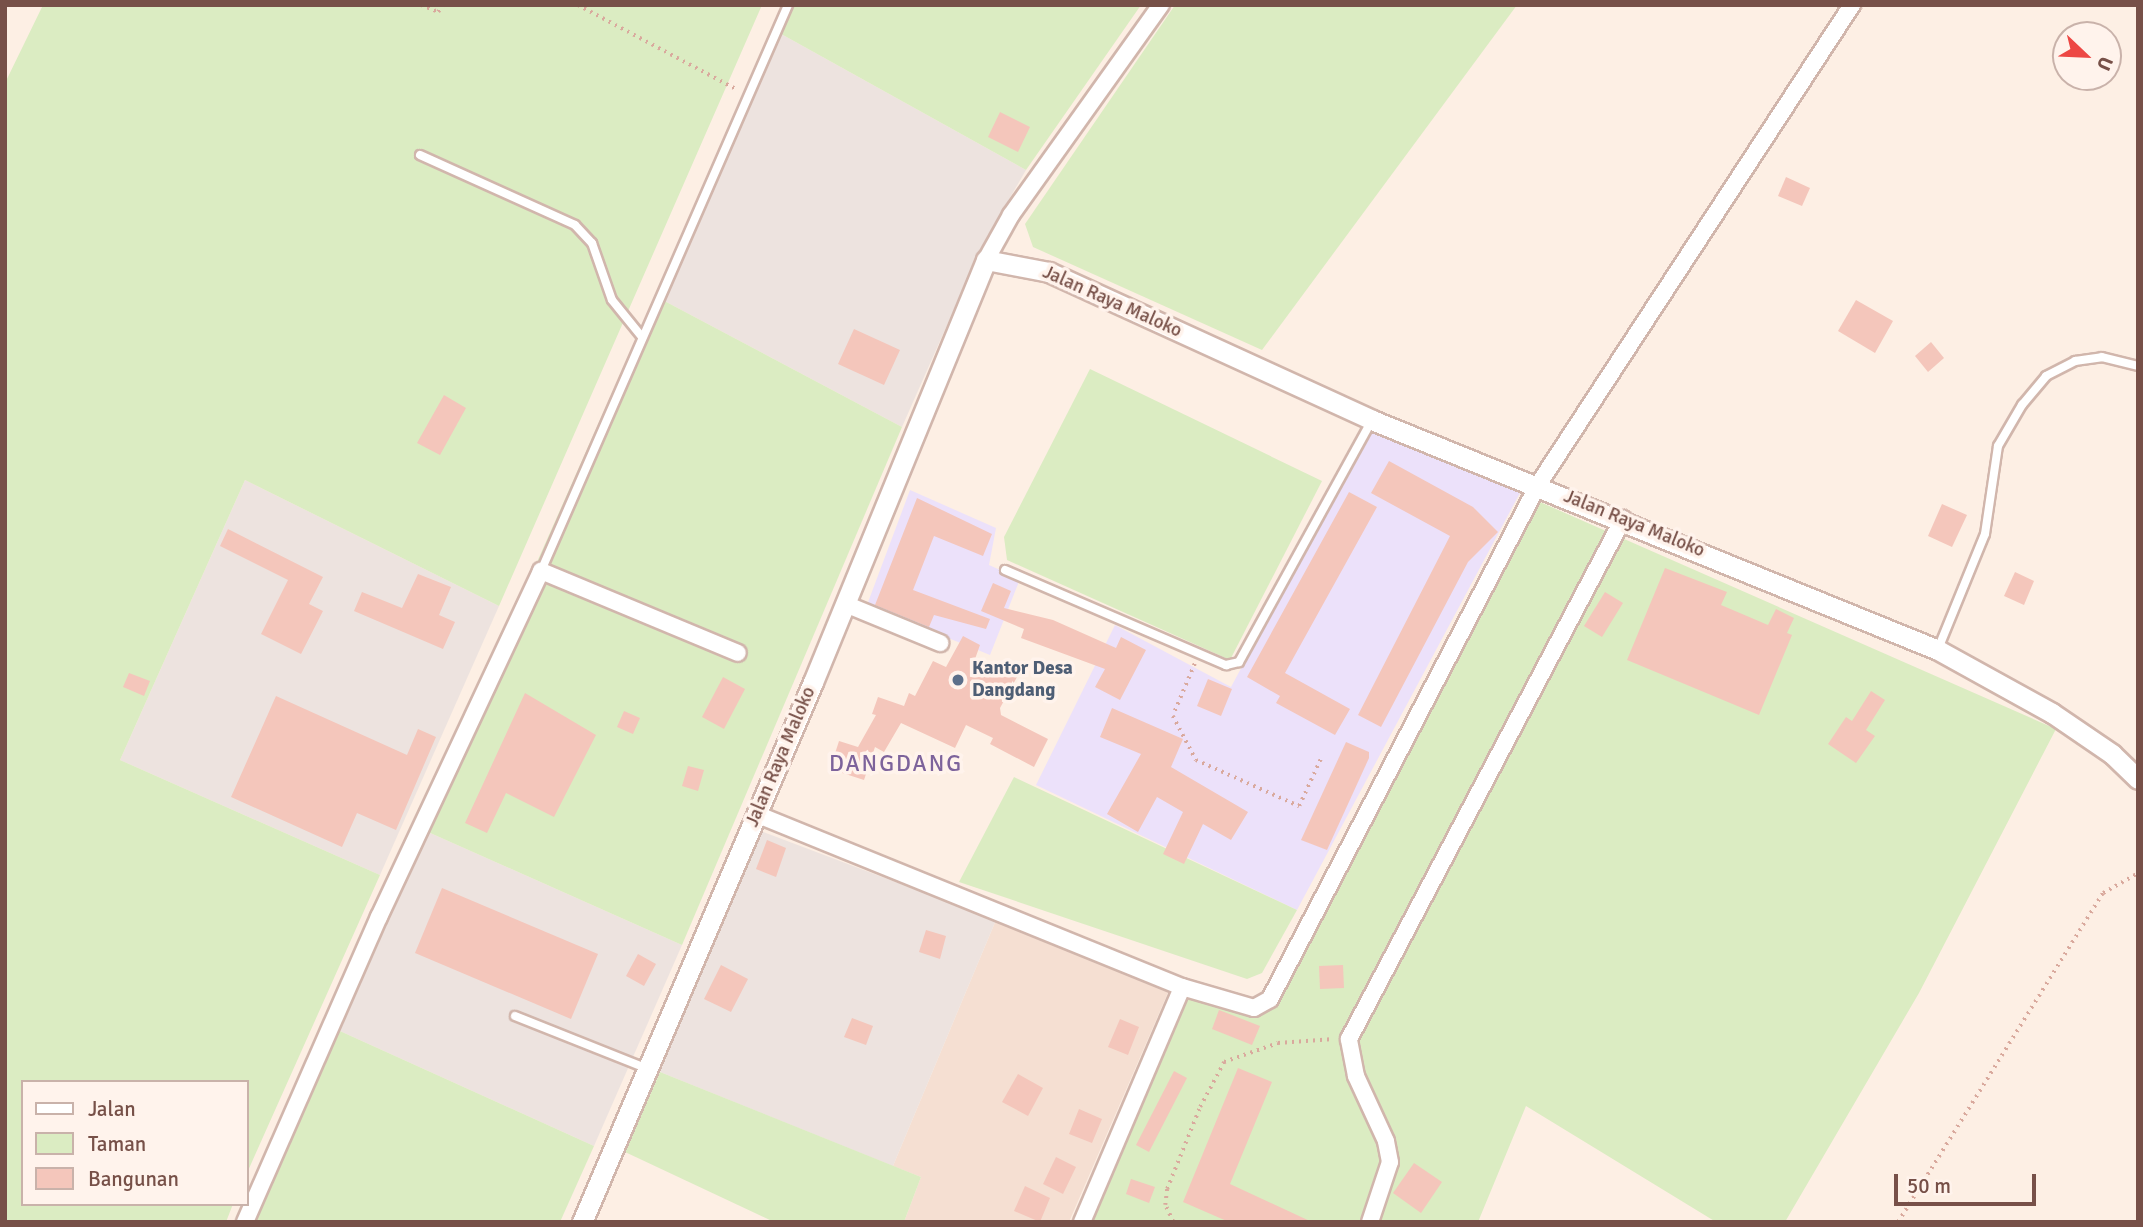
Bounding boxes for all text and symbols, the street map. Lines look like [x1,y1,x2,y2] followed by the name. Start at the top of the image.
[2052,21,2122,91] north arrow
[2091,53,2118,74] text: U
[1039,261,1185,343] street label: Jalan Raya Maloko
[1560,485,1708,563] street label: Jalan Raya Maloko
[972,658,1073,702] place label: Kantor Desa Dangdang
[950,672,966,688] marker: Kantor Desa Dangdang
[741,684,821,830] street label: Jalan Raya Maloko
[830,750,962,778] district label: DANGDANG
[21,1080,248,1206] legend
[88,1096,136,1122] text: Jalan
[88,1131,146,1157] text: Taman
[1898,1160,2040,1204] scale bar
[88,1166,179,1192] text: Bangunan
[1907,1173,1951,1199] text: 50 m

